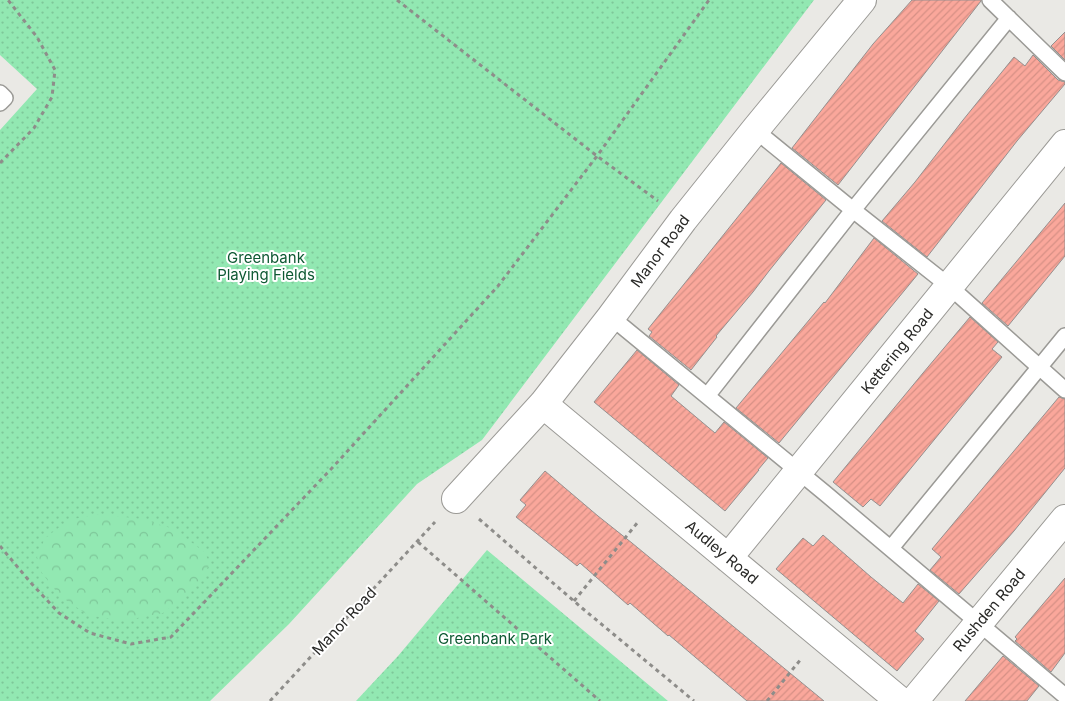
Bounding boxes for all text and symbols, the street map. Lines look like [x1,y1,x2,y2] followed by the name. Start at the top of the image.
[627,211,693,291] street label: Manor Road
[217,248,315,284] park label: Greenbank Playing Fields
[857,305,937,397] street label: Kettering Road
[682,516,762,588] street label: Audley Road
[949,565,1029,655] street label: Rushden Road
[308,583,380,659] street label: Manor Road
[438,629,553,648] park label: Greenbank Park

